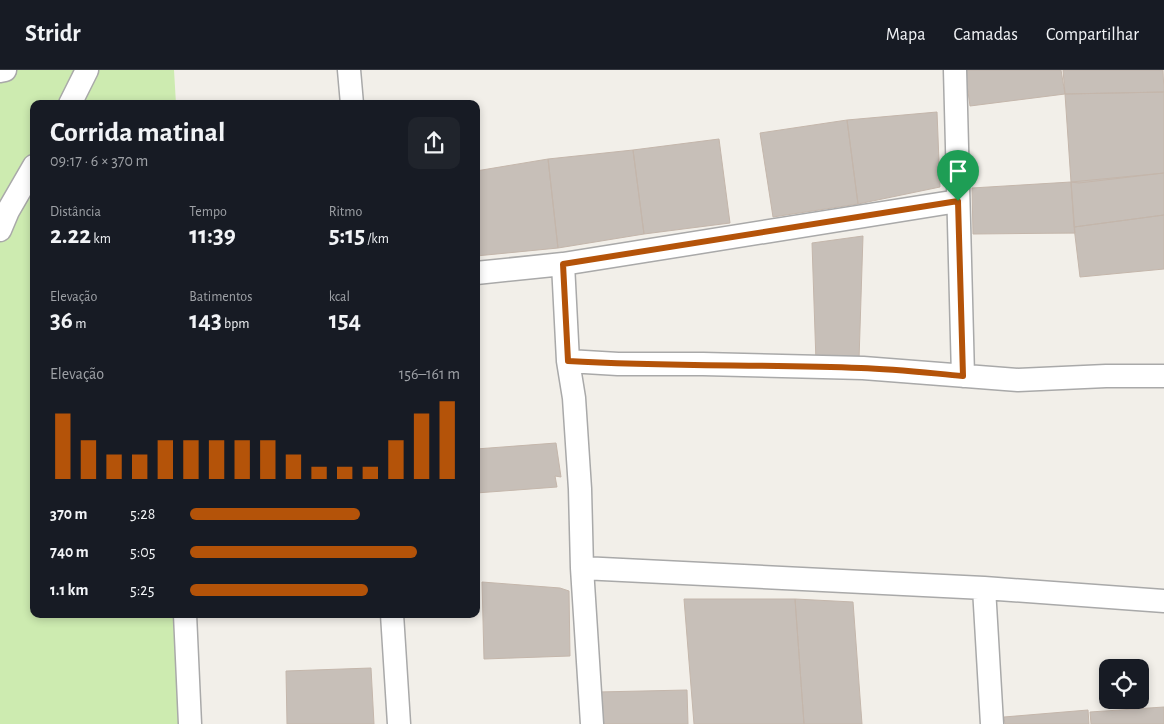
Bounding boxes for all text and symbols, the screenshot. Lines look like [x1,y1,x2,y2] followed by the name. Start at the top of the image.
[25,22,81,46] text: Stridr
[886,26,925,44] text: Mapa
[953,26,1018,44] text: Camadas
[1046,26,1139,44] text: Compartilhar
[408,117,460,169] button: share
[50,119,225,147] text: Corrida matinal
[937,150,979,201] pin
[50,153,148,169] text: 09:17 · 6 × 370 m
[944,157,972,185] icon: arrive
[50,205,101,219] text: Distância
[189,205,227,219] text: Tempo
[329,205,362,219] text: Ritmo
[50,223,91,248] text: 2.22
[189,223,236,248] text: 11:39
[329,223,365,248] text: 5:15
[91,232,111,246] text: km
[365,232,389,246] text: /km
[50,290,97,304] text: Elevação
[189,290,252,304] text: Batimentos
[329,290,350,304] text: kcal
[50,308,73,333] text: 36
[189,308,222,333] text: 143
[329,308,361,333] text: 154
[73,317,86,331] text: m
[222,317,249,331] text: bpm
[50,366,104,382] text: Elevação
[399,366,460,382] text: 156–161 m
[50,506,87,522] text: 370 m
[130,506,155,522] text: 5:28
[50,544,89,560] text: 740 m
[130,544,156,560] text: 5:05
[50,582,88,598] text: 1.1 km
[130,582,154,598] text: 5:25
[1099,659,1149,709] map controls
[1099,659,1149,709] button: locate

